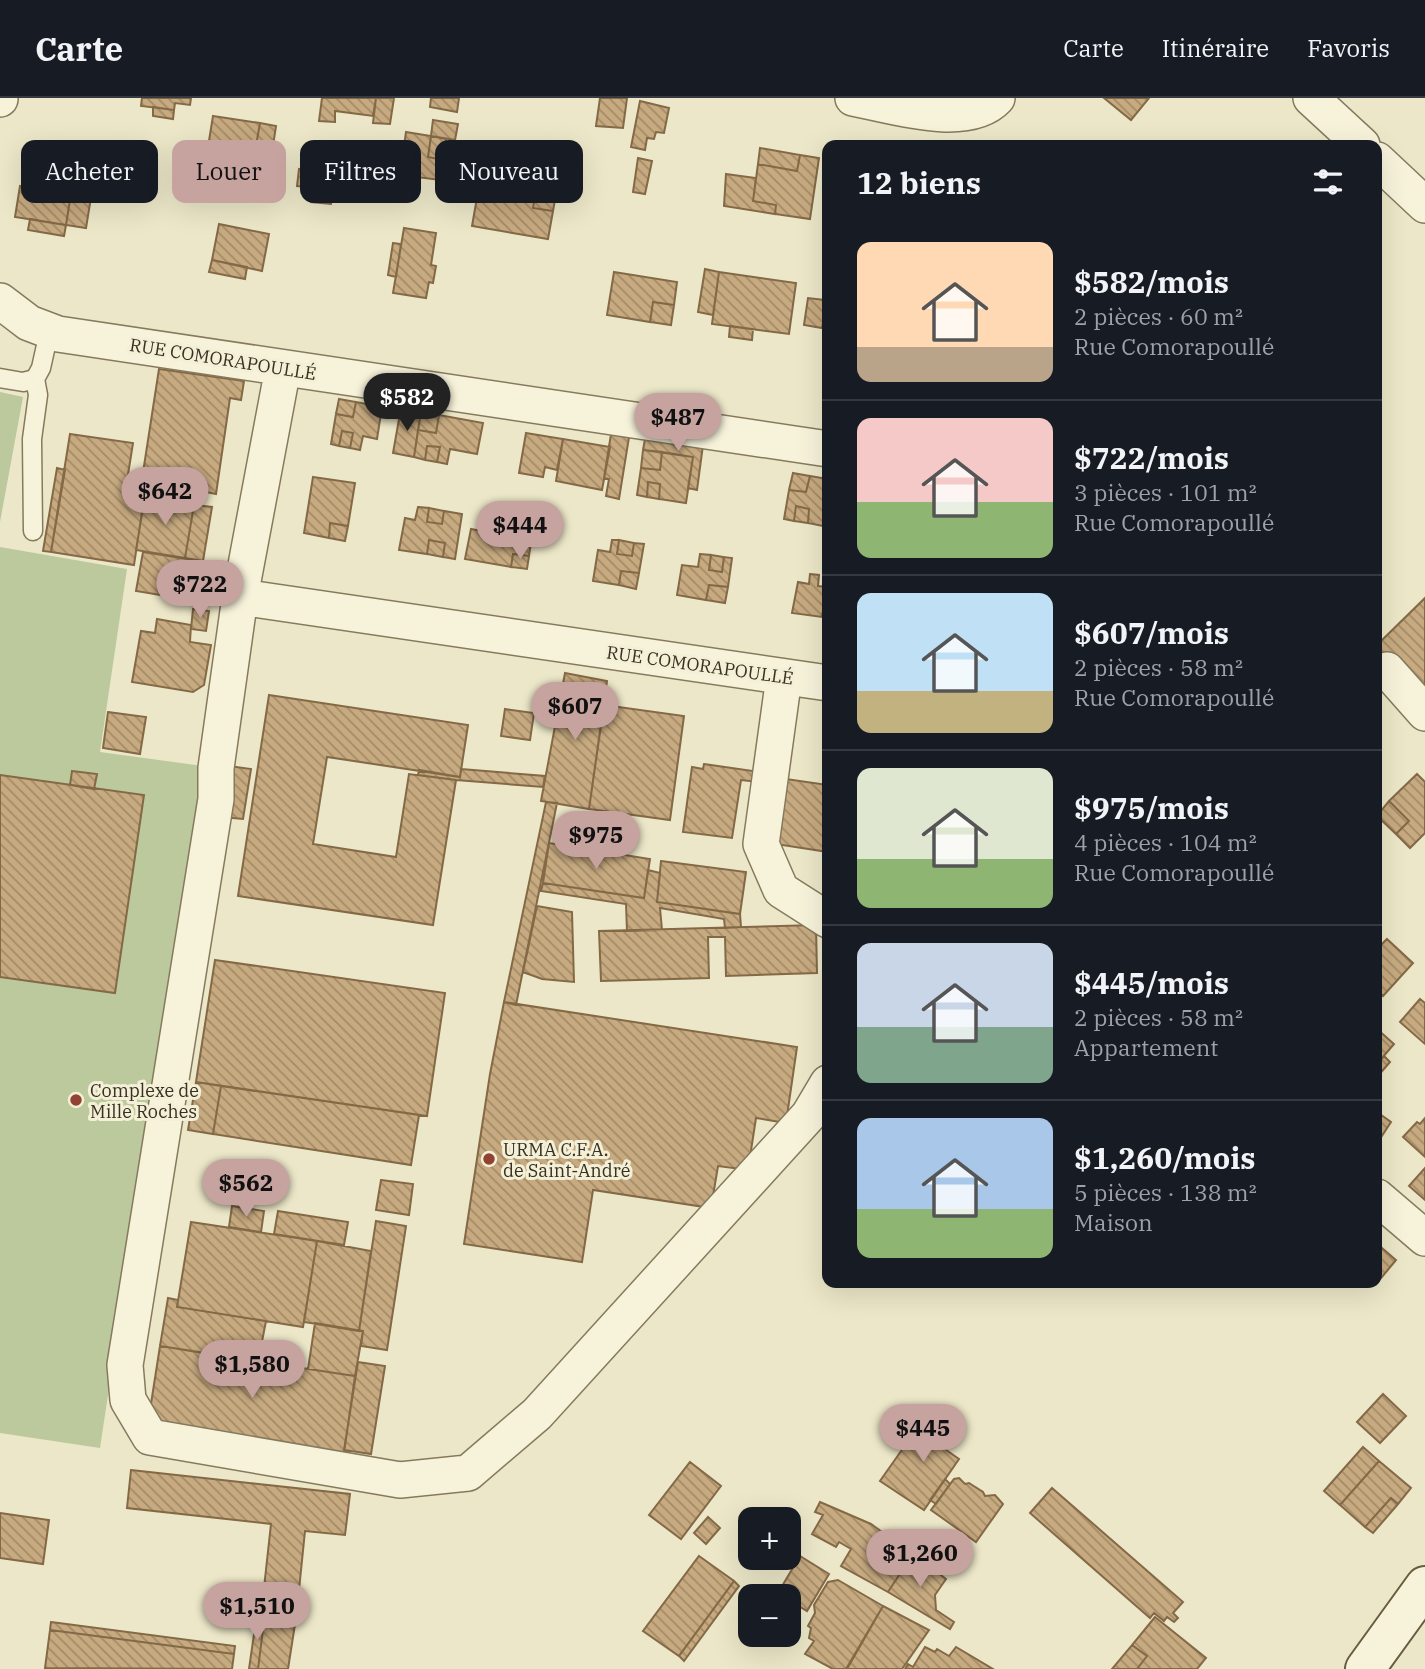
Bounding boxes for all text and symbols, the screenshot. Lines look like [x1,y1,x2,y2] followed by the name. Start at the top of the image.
[35,27,123,70] text: Carte
[1063,32,1124,64] text: Carte
[1162,32,1269,64] text: Itinéraire
[1307,32,1390,64] text: Favoris
[21,140,158,203] chip: Acheter
[172,140,286,203] chip: Louer
[300,140,421,203] chip: Filtres
[435,140,583,203] chip: Nouveau
[857,163,981,202] text: 12 biens
[1309,163,1347,201] icon: filters
[1074,262,1229,301] text: $582/mois
[913,270,997,354] icon: home
[1074,301,1243,331] text: 2 pièces · 60 m²
[1074,331,1274,361] text: Rue Comorapoullé
[128,333,318,385] street label: RUE COMORAPOULLÉ
[366,374,448,433] pin: $582
[379,381,435,411] text: $582
[637,394,719,453] pin: $487
[650,401,706,431] text: $487
[1074,438,1229,477] text: $722/mois
[913,446,997,530] icon: home
[124,468,206,527] pin: $642
[137,475,193,505] text: $642
[1074,477,1257,507] text: 3 pièces · 101 m²
[479,502,561,561] pin: $444
[1074,507,1274,537] text: Rue Comorapoullé
[492,509,548,539] text: $444
[159,560,241,620] pin: $722
[172,568,228,598] text: $722
[1074,613,1229,652] text: $607/mois
[913,621,997,705] icon: home
[605,640,795,690] street label: RUE COMORAPOULLÉ
[1074,652,1243,682] text: 2 pièces · 58 m²
[534,682,616,742] pin: $607
[1074,682,1274,712] text: Rue Comorapoullé
[547,690,603,720] text: $607
[1074,788,1229,827] text: $975/mois
[913,796,997,880] icon: home
[555,812,637,871] pin: $975
[568,819,624,849] text: $975
[1074,827,1257,857] text: 4 pièces · 104 m²
[1074,857,1274,887] text: Rue Comorapoullé
[1074,963,1229,1002] text: $445/mois
[913,971,997,1055] icon: home
[1074,1002,1243,1032] text: 2 pièces · 58 m²
[1074,1032,1218,1062] text: Appartement
[90,1079,199,1123] place label: Complexe de Mille Roches
[68,1092,84,1108] marker: Complexe de Mille Roches
[503,1138,630,1182] place label: URMA C.F.A. de Saint-André
[1074,1138,1256,1177] text: $1,260/mois
[913,1146,997,1230] icon: home
[481,1151,497,1167] marker: URMA C.F.A. de Saint-André
[205,1160,287,1219] pin: $562
[218,1167,274,1197] text: $562
[1074,1177,1257,1207] text: 5 pièces · 138 m²
[1074,1207,1153,1237] text: Maison
[195,1340,309,1400] pin: $1,580
[214,1348,290,1378] text: $1,580
[882,1404,964,1464] pin: $445
[895,1412,951,1442] text: $445
[738,1507,801,1647] map controls
[738,1507,801,1570] button: +
[863,1530,977,1589] pin: $1,260
[882,1537,958,1567] text: $1,260
[200,1582,314,1642] pin: $1,510
[738,1584,801,1647] button: −
[219,1590,295,1620] text: $1,510

